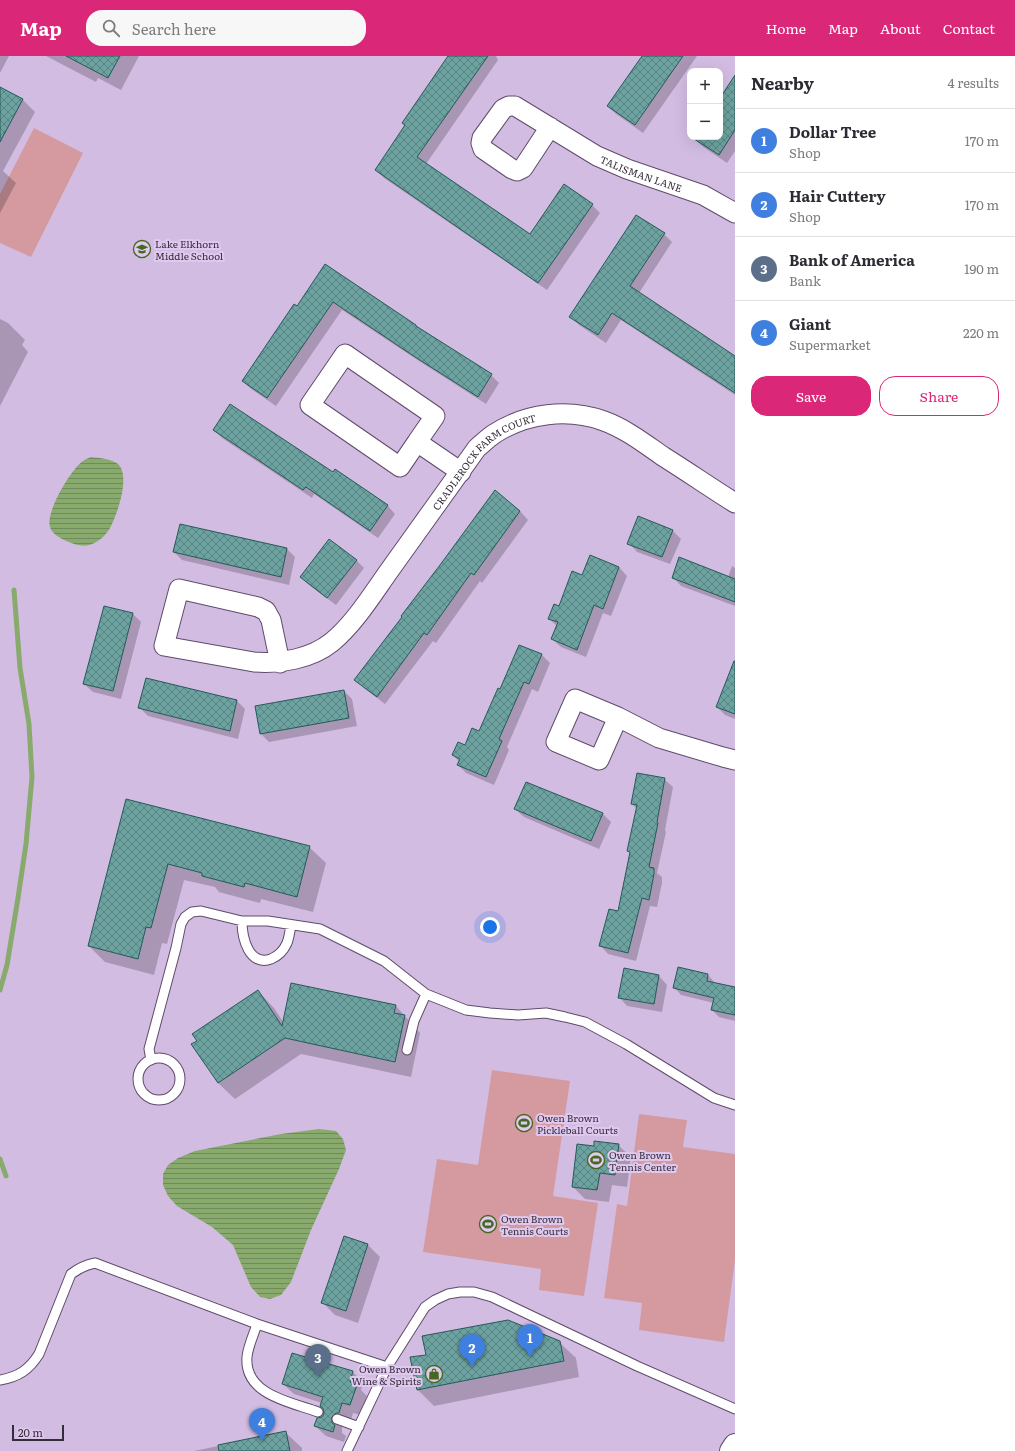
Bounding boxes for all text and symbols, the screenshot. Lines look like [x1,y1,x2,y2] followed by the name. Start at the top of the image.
[86,10,366,46] search box
[20,14,62,42] text: Map
[100,17,122,39] icon: search
[132,17,216,40] text: Search here
[766,18,806,38] text: Home
[828,18,858,38] text: Map
[880,18,921,38] text: About
[943,18,995,38] text: Contact
[687,68,723,140] map controls
[687,68,723,104] button: +
[751,70,814,95] text: Nearby
[948,73,999,92] text: 4 results
[687,104,723,140] button: −
[789,120,876,143] text: Dollar Tree
[761,131,767,150] text: 1
[965,131,999,150] text: 170 m
[789,143,821,162] text: Shop
[598,151,684,195] street label: TALISMAN LANE
[789,184,886,207] text: Hair Cuttery
[761,195,767,214] text: 2
[965,195,999,214] text: 170 m
[789,207,821,226] text: Shop
[155,236,224,263] place label: Lake Elkhorn Middle School
[132,239,152,259] school or university icon: Lake Elkhorn Middle School
[789,248,915,271] text: Bank of America
[760,259,768,278] text: 3
[964,259,999,278] text: 190 m
[789,271,821,290] text: Bank
[789,312,831,335] text: Giant
[760,323,768,342] text: 4
[963,323,999,342] text: 220 m
[789,335,871,354] text: Supermarket
[751,376,871,416] button: Save
[879,376,999,416] button: Share
[428,409,537,513] street label: CRADLEROCK FARM COURT
[480,917,500,937] your location
[537,1110,618,1137] place label: Owen Brown Pickleball Courts
[514,1113,534,1133] sports icon: Owen Brown Pickleball Courts
[609,1147,676,1174] place label: Owen Brown Tennis Center
[586,1150,606,1170] sports icon: Owen Brown Tennis Center
[501,1211,568,1238] place label: Owen Brown Tennis Courts
[478,1214,498,1234] sports icon: Owen Brown Tennis Courts
[517,1324,543,1357] pin: 1
[459,1334,485,1367] pin: 2
[305,1344,331,1377] pin: 3
[352,1361,421,1388] place label: Owen Brown Wine & Spirits
[424,1364,444,1384] shop icon: Owen Brown Wine & Spirits
[249,1408,275,1441] pin: 4
[12,1423,64,1442] scale bar
[18,1424,43,1440] text: 20 m

